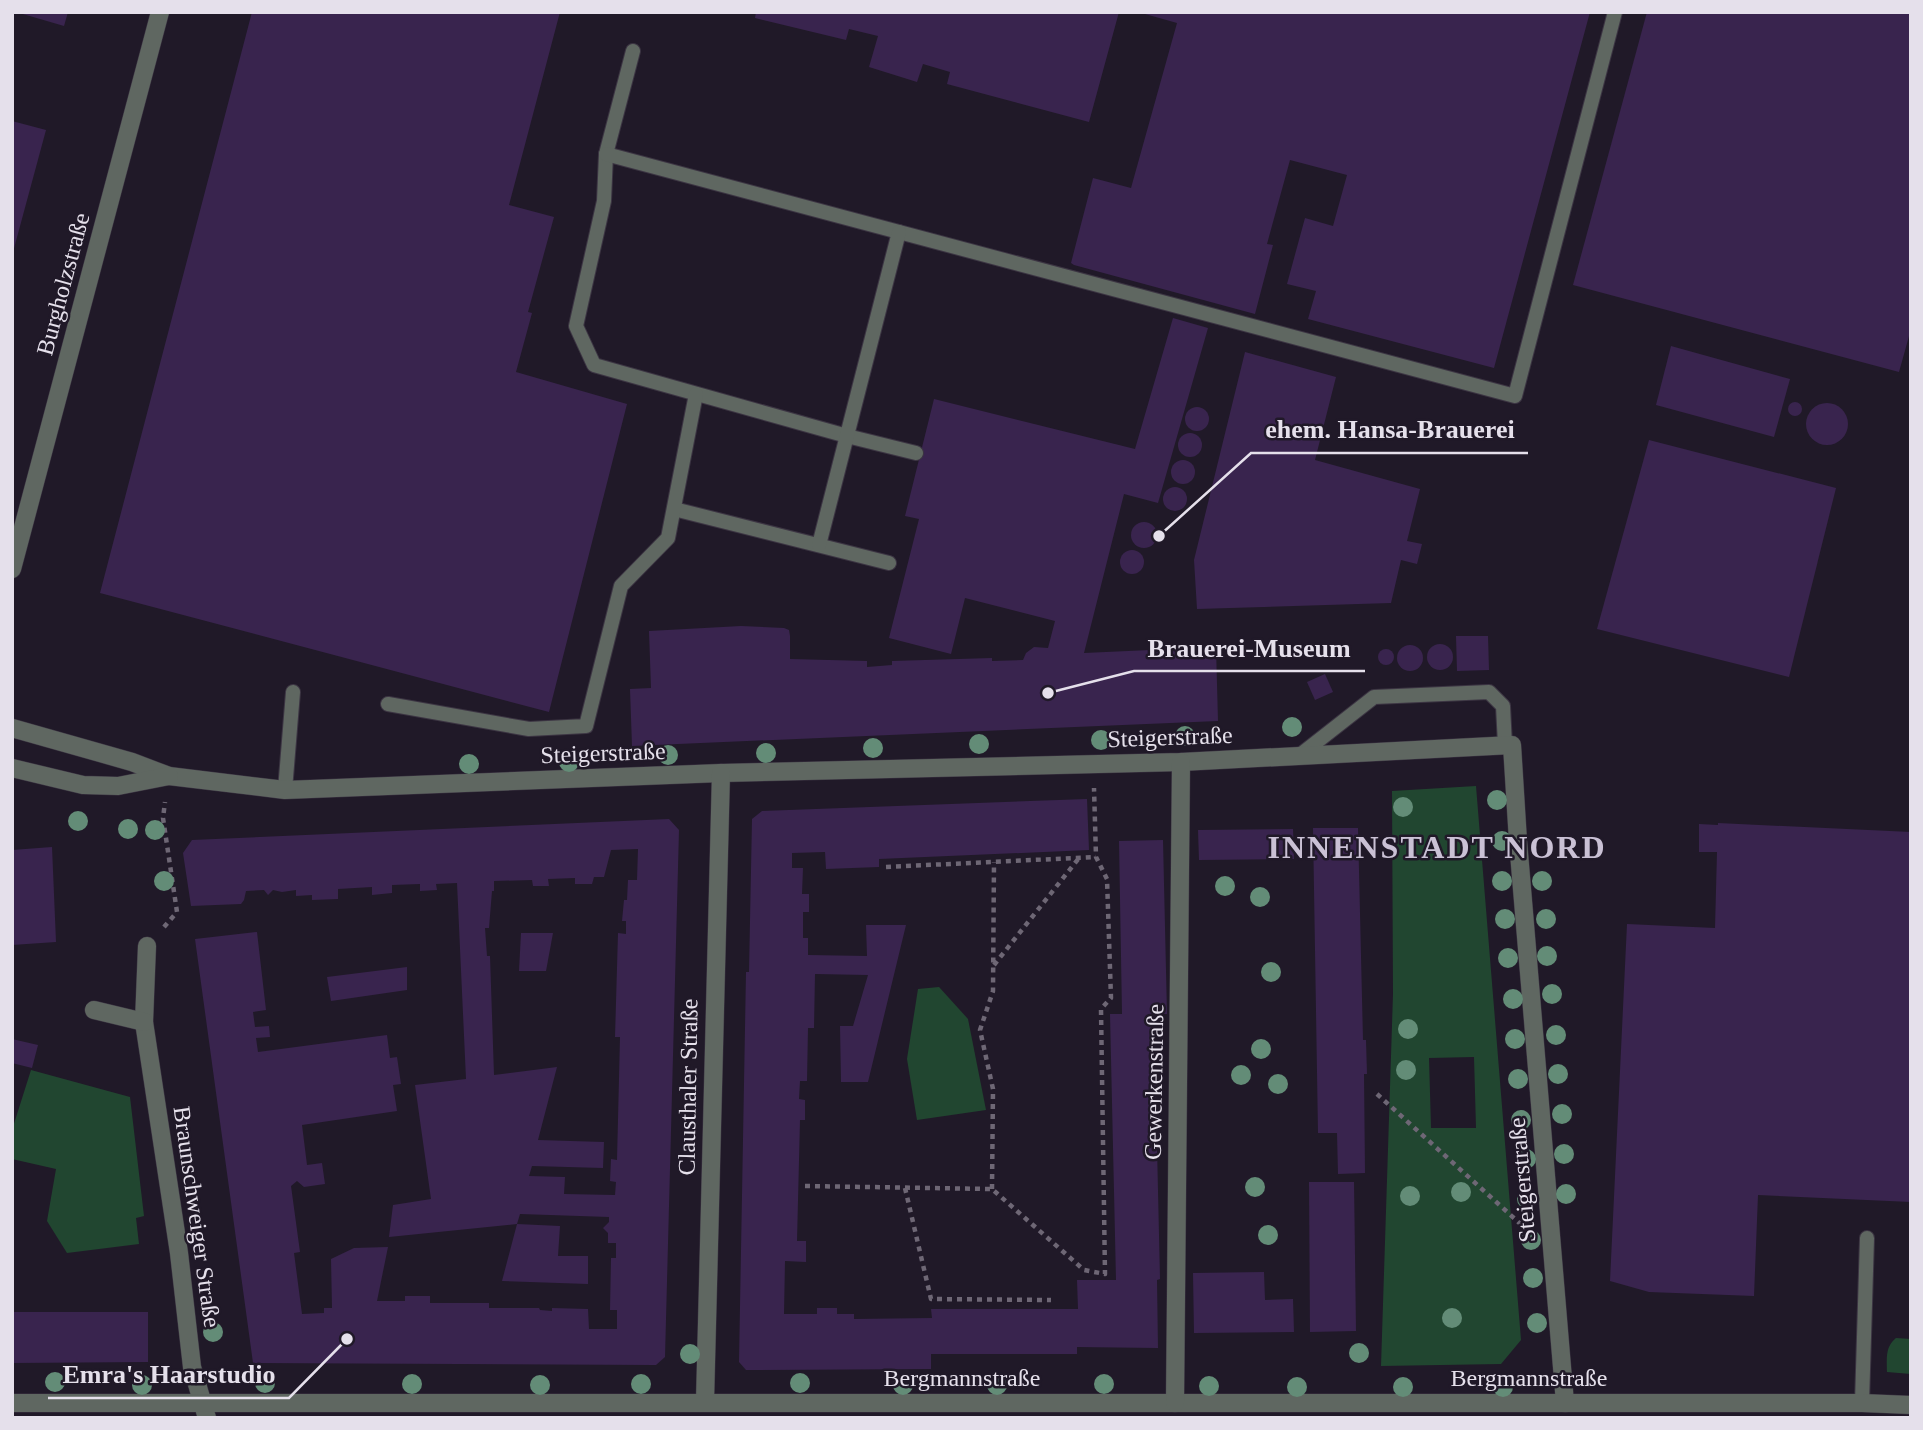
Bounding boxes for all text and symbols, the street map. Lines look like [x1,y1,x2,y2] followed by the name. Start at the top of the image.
[32,210,94,358] street label: Burgholzstraße
[1251,406,1528,453] callout: ehem. Hansa-Brauerei
[1265,415,1515,444] text: ehem. Hansa-Brauerei
[1134,624,1365,671] callout: Brauerei-Museum
[1147,634,1351,663] text: Brauerei-Museum
[1107,722,1233,752] street label: Steigerstraße
[540,738,666,768] street label: Steigerstraße
[1267,829,1607,865] district label: INNENSTADT NORD
[673,998,703,1176] street label: Clausthaler Straße
[1140,1004,1168,1160] street label: Gewerkenstraße
[169,1105,225,1329] street label: Braunschweiger Straße
[1504,1116,1540,1244] street label: Steigerstraße
[48,1351,289,1398] callout: Emra's Haarstudio
[62,1360,276,1389] text: Emra's Haarstudio
[884,1365,1040,1391] street label: Bergmannstraße
[1451,1365,1607,1391] street label: Bergmannstraße

